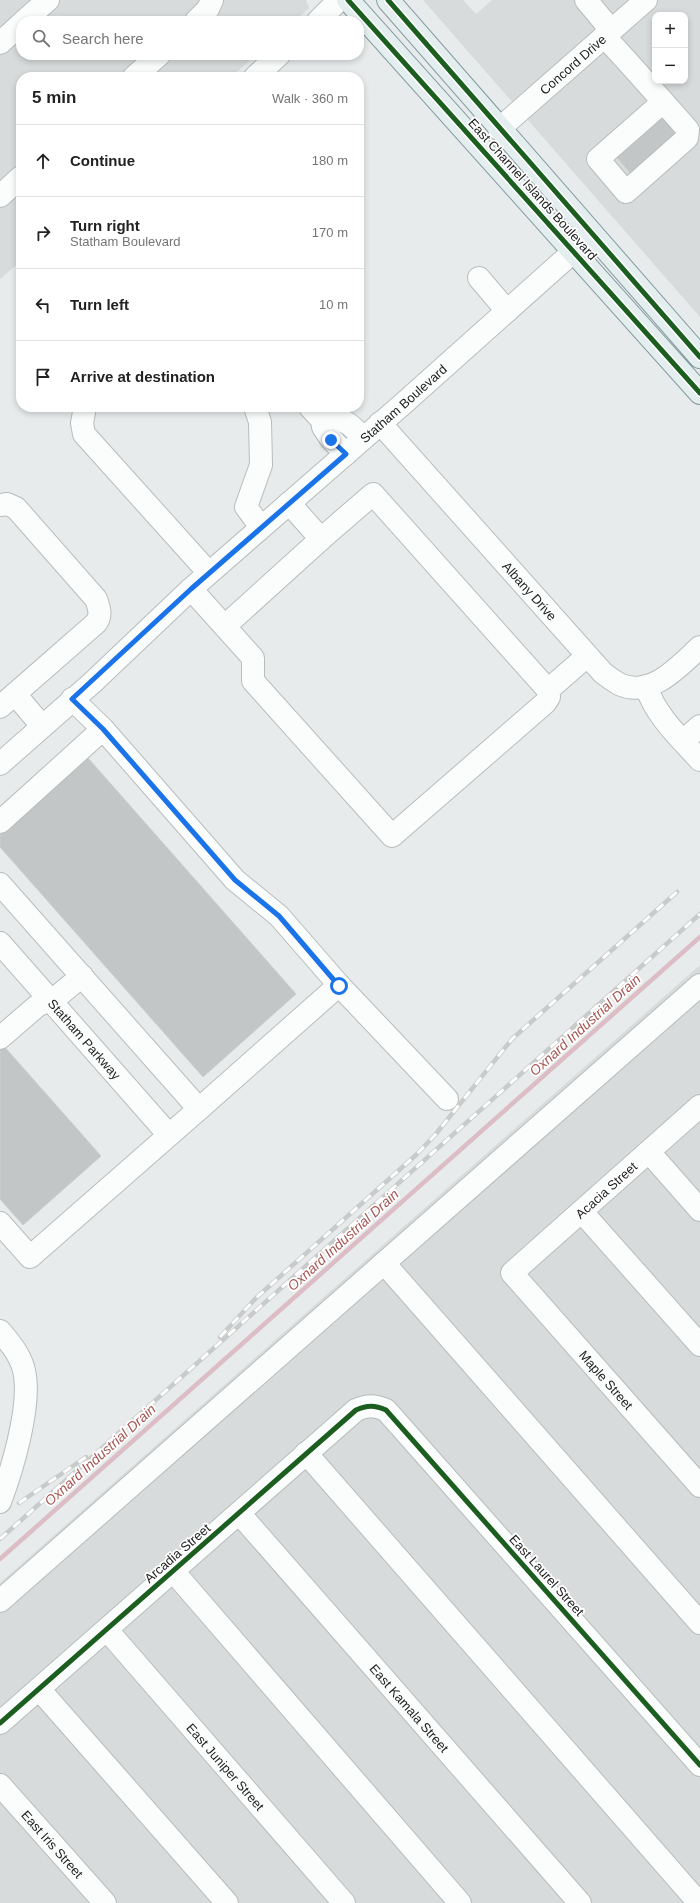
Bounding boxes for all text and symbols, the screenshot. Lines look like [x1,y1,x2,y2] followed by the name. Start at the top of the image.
[652,12,688,84] map controls
[652,12,688,48] button: +
[16,16,364,60] search box
[30,27,52,49] icon: search
[62,30,144,47] text: Search here
[537,32,609,98] street label: Concord Drive
[652,48,688,84] button: −
[32,88,76,107] text: 5 min
[272,91,348,106] text: Walk · 360 m
[465,116,600,263] street label: East Channel Islands Boulevard
[32,150,54,172] icon: ahead
[70,152,135,169] text: Continue
[312,153,348,168] text: 180 m
[70,217,140,234] text: Turn right
[32,222,54,244] icon: right
[312,225,348,240] text: 170 m
[70,234,181,249] text: Statham Boulevard
[32,294,54,316] icon: left
[70,296,129,313] text: Turn left
[319,297,348,312] text: 10 m
[357,361,450,446] street label: Statham Boulevard
[32,366,54,388] icon: arrive
[70,368,215,385] text: Arrive at destination
[322,431,340,449] route end
[499,559,560,624] street label: Albany Drive
[526,971,644,1079] water label: Oxnard Industrial Drain
[330,977,348,995] route start
[45,996,124,1083] street label: Statham Parkway
[573,1159,640,1222] street label: Acacia Street
[284,1186,402,1294] water label: Oxnard Industrial Drain
[576,1348,636,1413] street label: Maple Street
[41,1401,159,1509] water label: Oxnard Industrial Drain
[141,1520,214,1586] street label: Arcadia Street
[506,1532,587,1619] street label: East Laurel Street
[367,1661,452,1756] street label: East Kamala Street
[183,1720,267,1814] street label: East Juniper Street
[18,1807,86,1882] street label: East Iris Street

